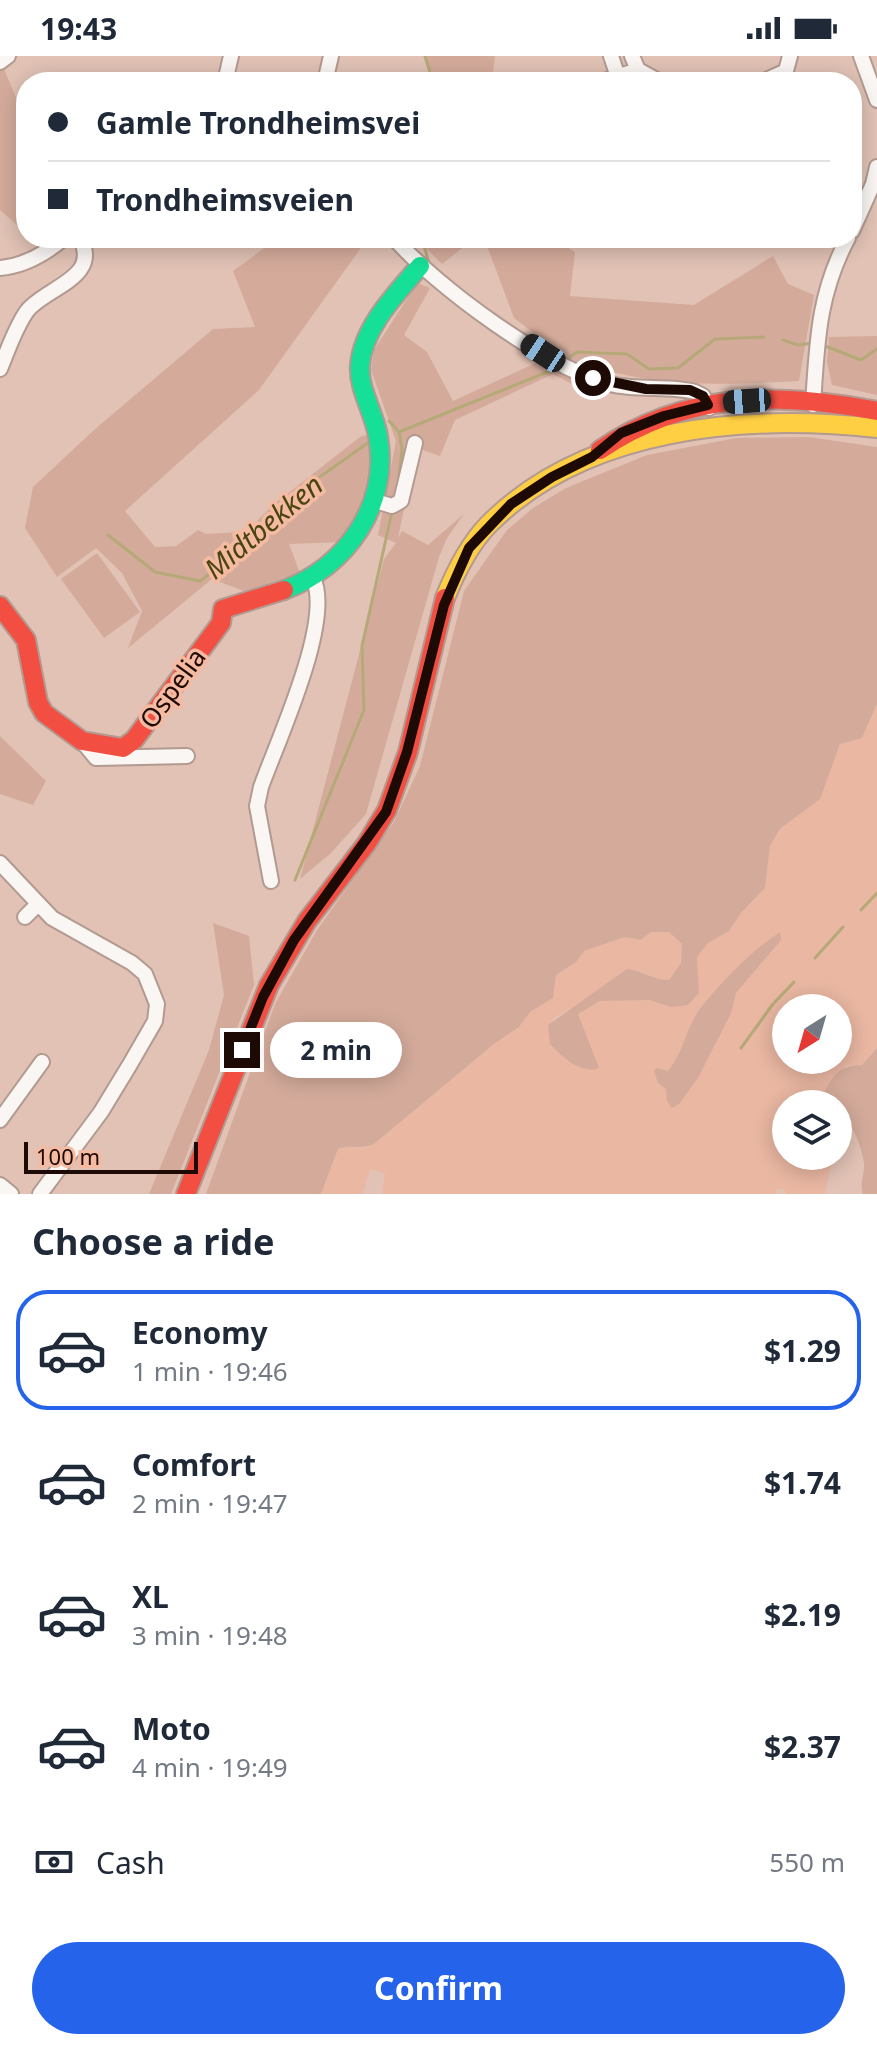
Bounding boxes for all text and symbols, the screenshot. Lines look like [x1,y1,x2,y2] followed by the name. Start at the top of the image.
[40,8,117,49] text: 19:43
[96,102,420,143] text: Gamle Trondheimsvei
[96,179,354,220] text: Trondheimsveien
[516,330,570,376] car
[575,360,611,396] route start
[722,387,772,415] car
[196,465,330,587] water label: Midtbekken
[131,640,213,736] street label: Ospelia
[772,994,852,1074] north arrow
[772,994,852,1170] map controls
[270,1022,402,1078] callout: 2 min
[224,1032,260,1068] route end
[300,1032,372,1068] text: 2 min
[772,1090,852,1170] button: layers
[24,1138,198,1174] scale bar
[36,1141,100,1171] text: 100 m
[32,1217,274,1266] text: Choose a ride
[132,1312,268,1353] text: Economy
[36,1314,108,1386] icon: car
[764,1330,841,1371] text: $1.29
[132,1353,288,1389] text: 1 min · 19:46
[132,1444,256,1485] text: Comfort
[36,1446,108,1518] icon: car
[764,1462,841,1503] text: $1.74
[132,1485,288,1521] text: 2 min · 19:47
[132,1576,169,1617] text: XL
[36,1578,108,1650] icon: car
[764,1594,841,1635] text: $2.19
[132,1617,288,1653] text: 3 min · 19:48
[132,1708,211,1749] text: Moto
[36,1710,108,1782] icon: car
[764,1726,841,1767] text: $2.37
[132,1749,288,1785] text: 4 min · 19:49
[32,1840,76,1884] icon: cash
[96,1842,165,1883] text: Cash
[769,1844,845,1880] text: 550 m
[32,1942,845,2034] button: Confirm

